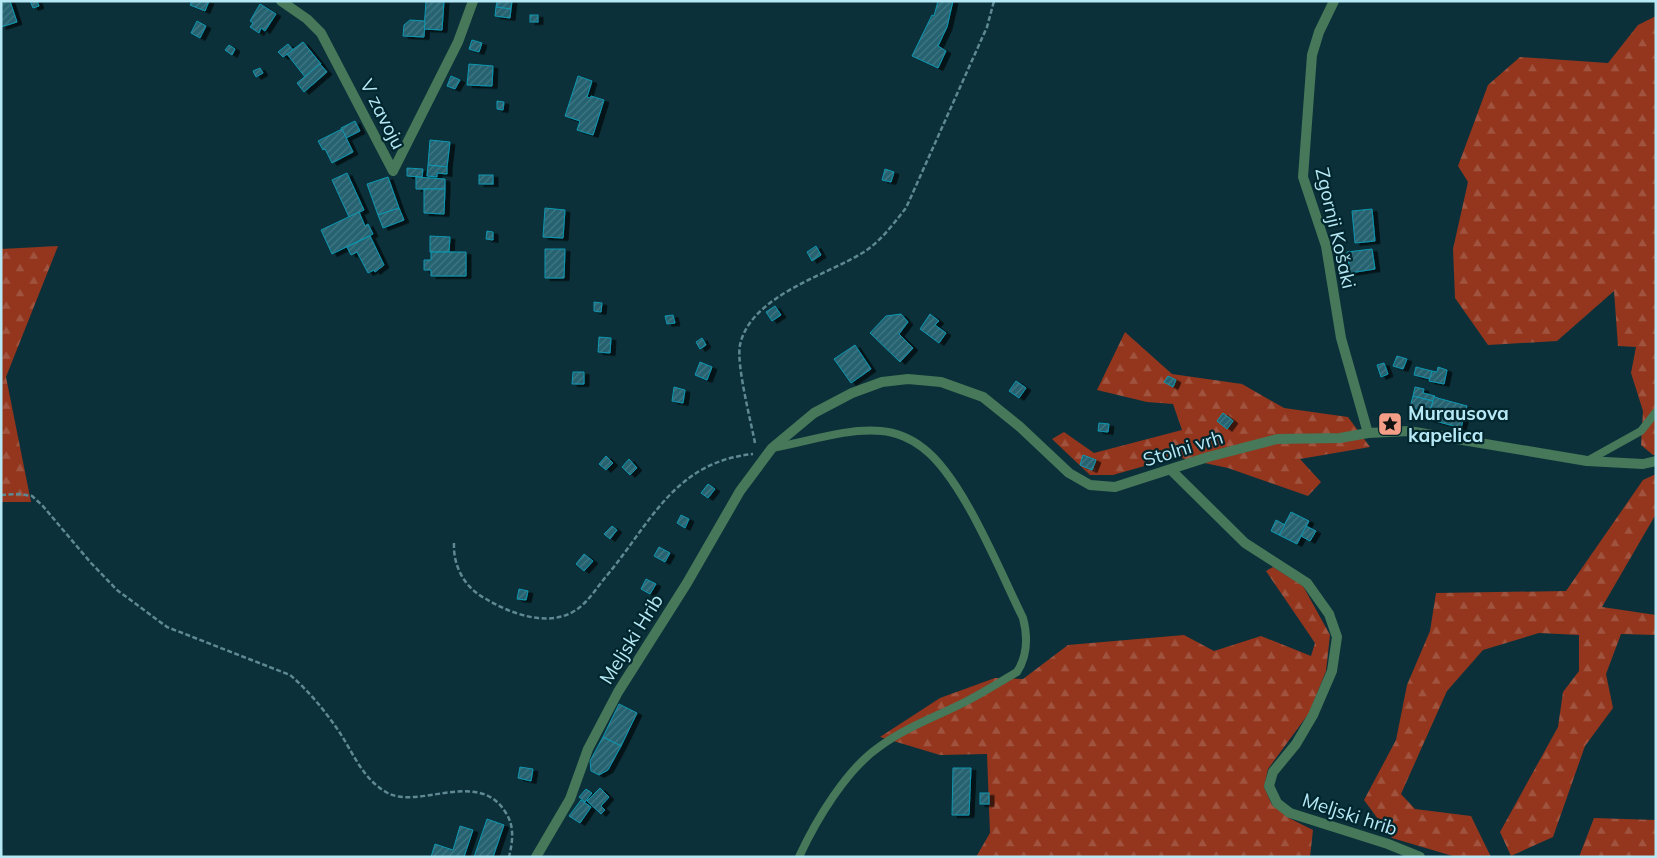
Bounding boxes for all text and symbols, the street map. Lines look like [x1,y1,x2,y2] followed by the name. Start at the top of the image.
[355,75,411,153] street label: V zavoju
[1310,165,1362,291] street label: Zgornji Košaki
[1408,401,1509,447] place label: Murausova kapelica
[1377,411,1403,437] place icon: Murausova kapelica
[1140,424,1226,472] street label: Stolni vrh
[594,589,668,689] street label: Meljski Hrib
[1300,787,1400,841] street label: Meljski hrib

